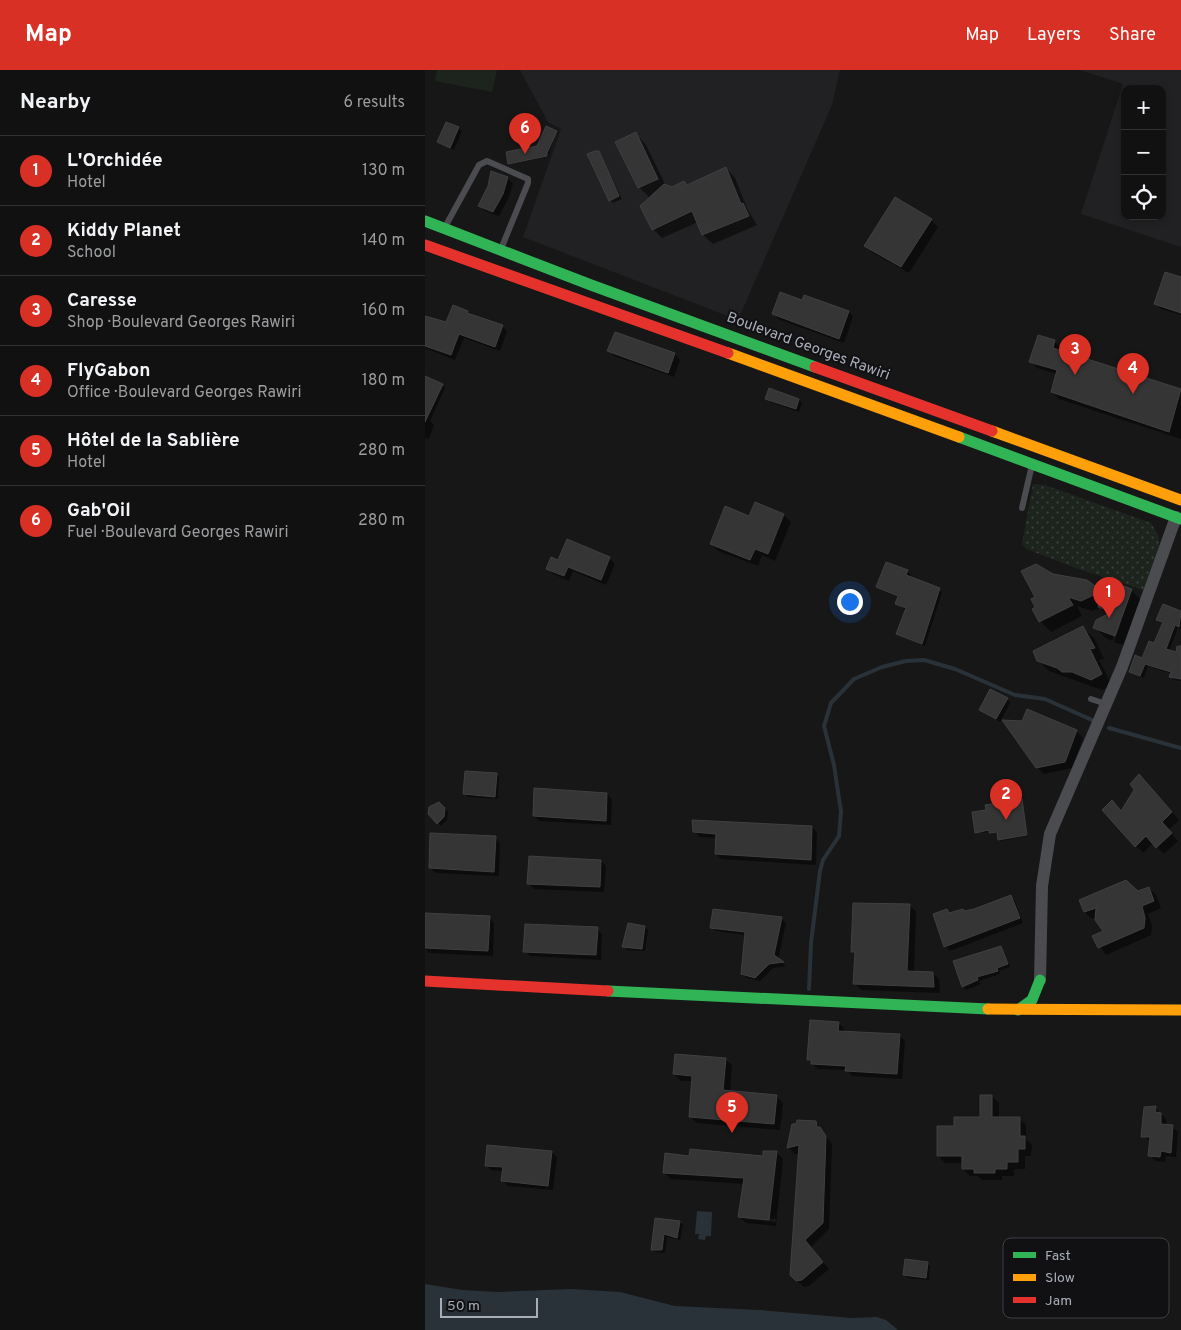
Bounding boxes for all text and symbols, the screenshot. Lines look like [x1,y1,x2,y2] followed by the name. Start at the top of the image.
[25,20,72,50] text: Map
[965,24,999,47] text: Map
[1027,24,1081,47] text: Layers
[1109,24,1156,47] text: Share
[1121,85,1166,220] map controls
[1121,85,1166,130] button: +
[20,89,91,116] text: Nearby
[343,93,405,113] text: 6 results
[509,113,541,154] pin: 6
[1121,130,1166,175] button: −
[67,149,163,173] text: L'Orchidée
[33,161,39,181] text: 1
[362,161,405,181] text: 130 m
[67,173,106,193] text: Hotel
[1121,175,1166,220] button: locate
[67,219,181,243] text: Kiddy Planet
[31,231,41,251] text: 2
[362,231,405,251] text: 140 m
[67,243,116,263] text: School
[67,289,137,313] text: Caresse
[31,301,41,321] text: 3
[362,301,405,321] text: 160 m
[724,309,892,385] street label: Boulevard Georges Rawiri
[67,313,295,333] text: Shop · Boulevard Georges Rawiri
[1059,334,1091,375] pin: 3
[1117,353,1149,394] pin: 4
[67,359,150,383] text: FlyGabon
[31,371,41,391] text: 4
[362,371,405,391] text: 180 m
[67,383,302,403] text: Office · Boulevard Georges Rawiri
[67,429,240,453] text: Hôtel de la Sablière
[31,441,41,461] text: 5
[358,441,405,461] text: 280 m
[67,453,106,473] text: Hotel
[67,499,131,523] text: Gab'Oil
[31,511,41,531] text: 6
[358,511,405,531] text: 280 m
[67,523,288,543] text: Fuel · Boulevard Georges Rawiri
[1093,577,1125,618] pin: 1
[837,589,863,615] your location
[990,779,1022,820] pin: 2
[716,1092,748,1133] pin: 5
[1003,1238,1169,1318] legend
[1045,1248,1071,1265] text: Fast
[1045,1270,1075,1287] text: Slow
[1045,1293,1072,1310] text: Jam
[440,1295,537,1318] scale bar
[447,1298,480,1315] text: 50 m

